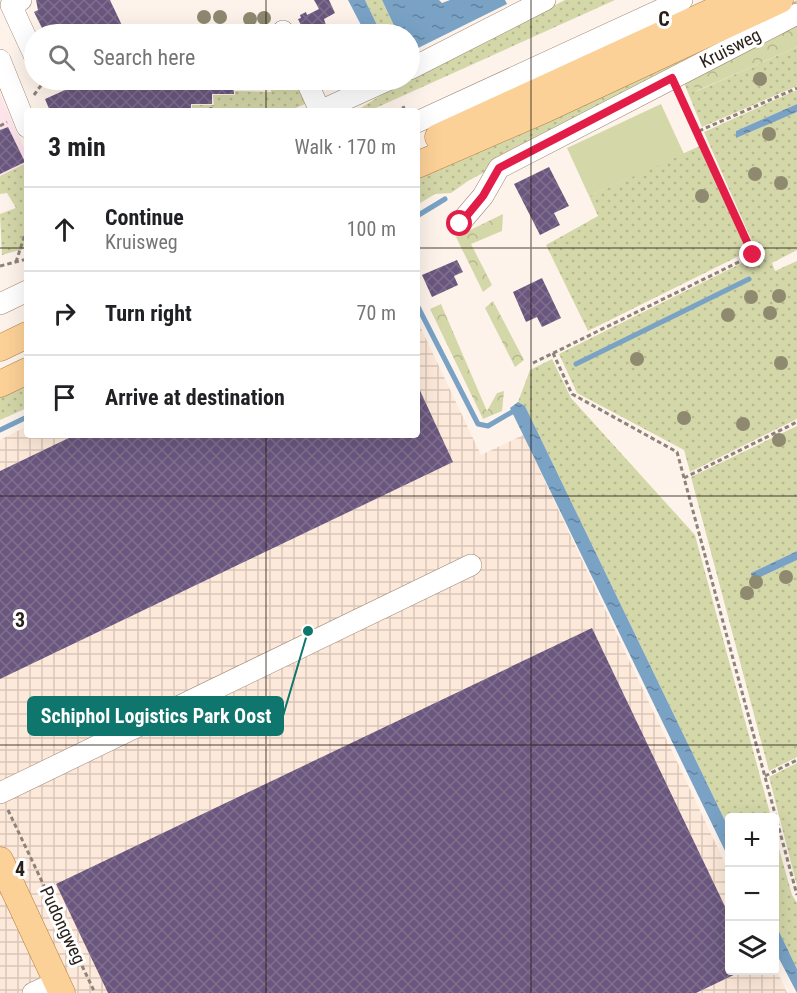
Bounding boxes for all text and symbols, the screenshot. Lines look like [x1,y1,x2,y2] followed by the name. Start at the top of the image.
[658,7,670,31] text: C
[24,24,420,90] search box
[696,24,764,72] street label: Kruisweg
[45,41,78,74] icon: search
[93,45,195,70] text: Search here
[48,132,106,162] text: 3 min
[295,135,396,159] text: Walk · 170 m
[105,205,184,230] text: Continue
[446,210,472,236] route start
[48,213,81,246] icon: ahead
[347,217,396,241] text: 100 m
[105,230,178,254] text: Kruisweg
[739,241,765,267] route end
[48,297,81,330] icon: right
[105,301,192,326] text: Turn right
[357,301,396,325] text: 70 m
[48,381,81,414] icon: arrive
[105,385,285,410] text: Arrive at destination
[15,608,25,632] text: 3
[28,697,283,735] callout: Schiphol Logistics Park Oost
[41,704,271,728] text: Schiphol Logistics Park Oost
[725,813,779,975] map controls
[725,813,779,867] button: +
[15,857,25,881] text: 4
[725,867,779,921] button: −
[36,883,90,967] street label: Pudongweg
[725,921,779,975] button: layers

